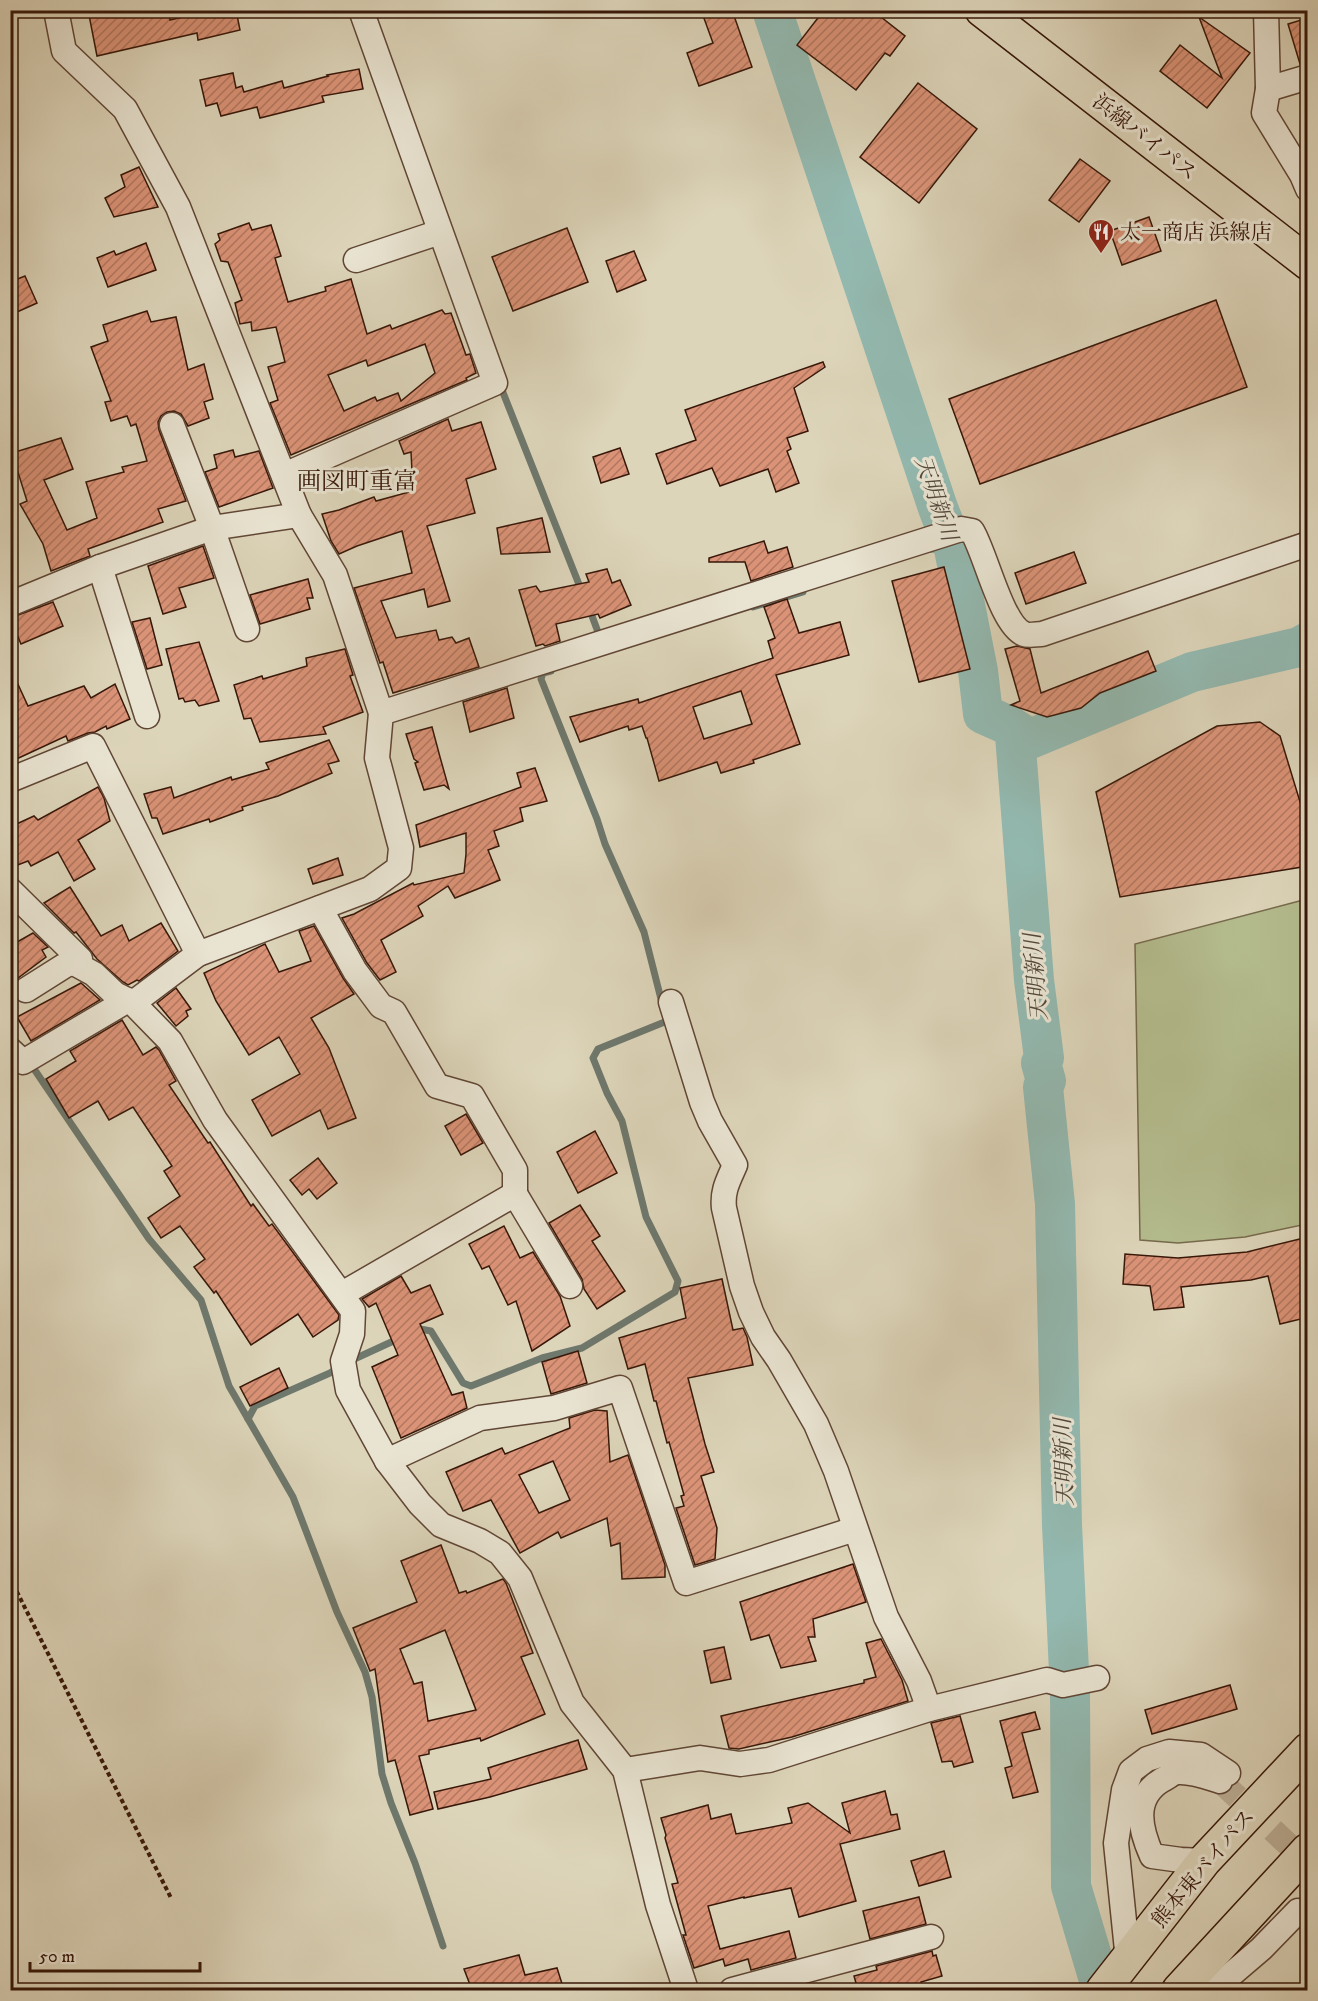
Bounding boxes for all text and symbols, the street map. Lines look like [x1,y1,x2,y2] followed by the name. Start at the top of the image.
[1087,89,1202,187] street label: 浜線バイパス
[1086,217,1116,255] restaurant icon: 太一商店 浜線店
[1120,220,1272,246] place label: 太一商店 浜線店
[908,452,963,546] water label: 天明新川
[297,467,417,497] district label: 画図町重富
[1019,930,1054,1022] water label: 天明新川
[1049,1416,1080,1506] water label: 天明新川
[1147,1804,1261,1933] street label: 熊本東バイパス
[30,1935,200,1973] scale bar
[39,1946,75,1968] text: 50 m

